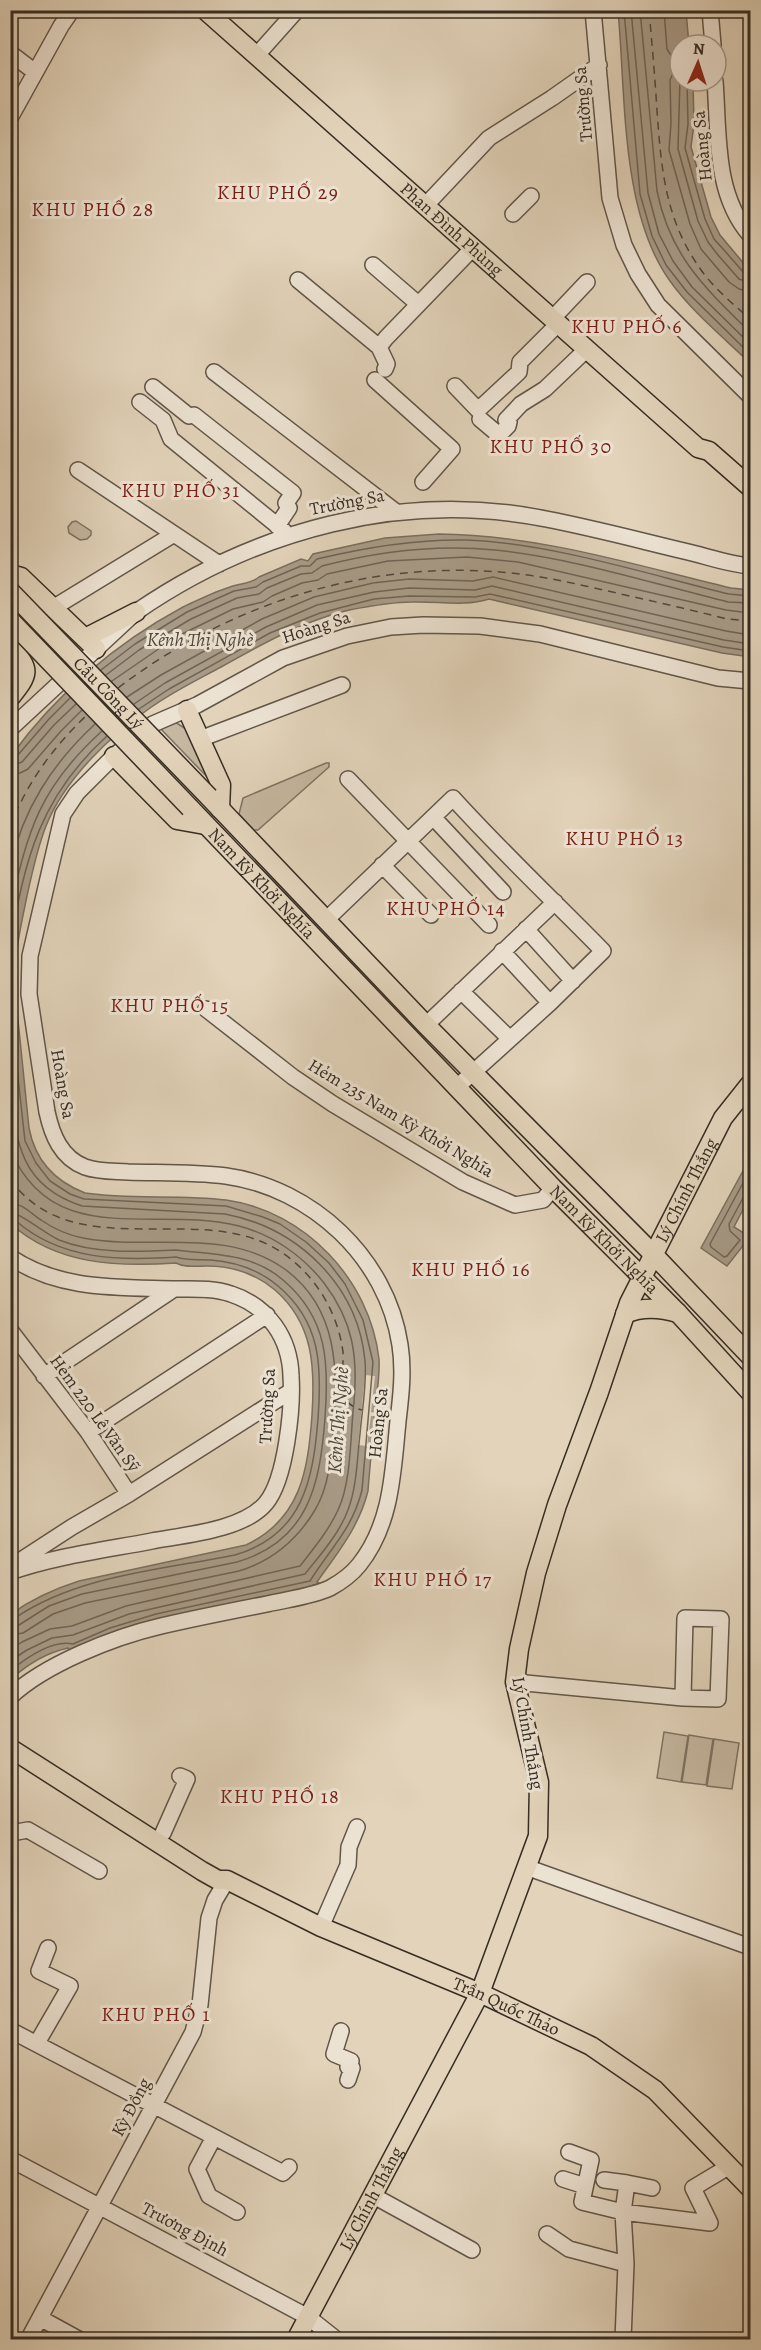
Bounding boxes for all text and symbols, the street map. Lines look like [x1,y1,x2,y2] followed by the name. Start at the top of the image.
[668,33,728,93] north arrow
[692,38,705,60] text: N
[568,65,598,143] street label: Trường Sa
[686,109,718,182] street label: Hoàng Sa
[395,177,508,282] street label: Phan Đình Phùng
[217,179,339,206] district label: KHU PHỐ 29
[31,196,155,223] district label: KHU PHỐ 28
[571,313,683,340] district label: KHU PHỐ 6
[489,433,613,460] district label: KHU PHỐ 30
[121,477,241,504] district label: KHU PHỐ 31
[308,483,387,521] street label: Trường Sa
[279,604,354,649] street label: Hoàng Sa
[147,626,253,653] water label: Kênh Thị Nghè
[68,652,150,735] street label: Cầu Công Lý
[203,822,321,945] street label: Nam Kỳ Khởi Nghĩa
[565,825,685,852] district label: KHU PHỐ 13
[386,895,506,922] district label: KHU PHỐ 14
[110,992,230,1019] district label: KHU PHỐ 15
[45,1047,81,1121] street label: Hoàng Sa
[304,1053,499,1183] street label: Hẻm 235 Nam Kỳ Khởi Nghĩa
[650,1134,723,1247] street label: Lý Chính Thắng
[544,1179,665,1300] street label: Nam Kỳ Khởi Nghĩa
[411,1256,531,1283] district label: KHU PHỐ 16
[44,1350,146,1477] street label: Hẻm 220 Lê Văn Sỹ
[321,1366,355,1474] water label: Kênh Thị Nghè
[253,1367,281,1444] street label: Trường Sa
[362,1386,394,1459] street label: Hoàng Sa
[373,1566,493,1593] district label: KHU PHỐ 17
[506,1674,550,1792] street label: Lý Chính Thắng
[220,1783,340,1810] district label: KHU PHỐ 18
[449,1971,564,2041] street label: Trần Quốc Thảo
[101,2001,211,2028] district label: KHU PHỐ 1
[106,2074,156,2140] street label: Kỳ Ðồng
[333,2142,408,2255] street label: Lý Chính Thắng
[137,2196,233,2262] street label: Trương Định

